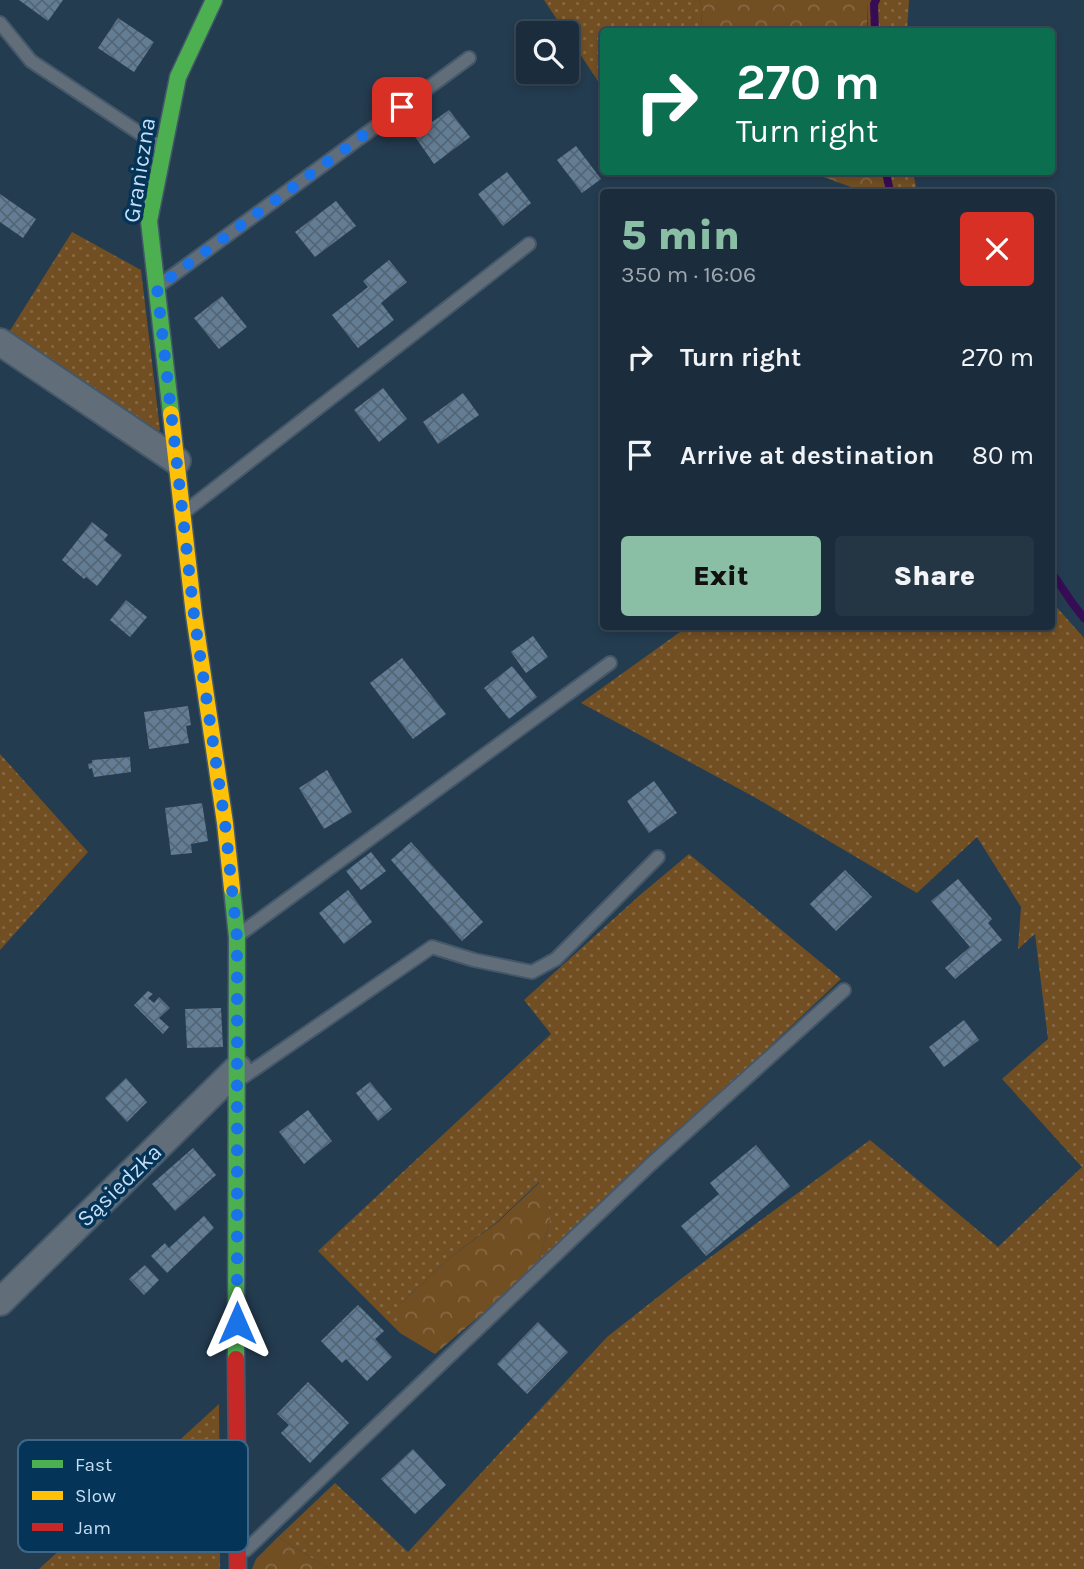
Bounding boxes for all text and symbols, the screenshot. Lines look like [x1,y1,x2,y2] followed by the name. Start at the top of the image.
[516,21,579,84] map controls
[516,21,579,84] button: search
[736,54,880,111] text: 270 m
[621,56,712,147] icon: right
[372,77,432,137] pin
[383,88,421,126] icon: arrive
[736,113,878,150] text: Turn right
[118,116,161,224] street label: Graniczna
[621,210,740,260] text: 5 min
[960,212,1034,286] button: close
[621,261,756,288] text: 350 m · 16:06
[621,338,659,376] icon: right
[680,342,801,373] text: Turn right
[961,342,1034,373] text: 270 m
[621,436,659,474] icon: arrive
[680,440,934,471] text: Arrive at destination
[972,440,1034,471] text: 80 m
[621,536,821,616] button: Exit
[835,536,1034,616] button: Share
[71,1138,167,1232] street label: Sąsiedzka
[200,1286,274,1360] position arrow
[18,1440,248,1552] legend
[75,1454,112,1476] text: Fast
[75,1485,116,1507] text: Slow
[75,1517,111,1539] text: Jam

